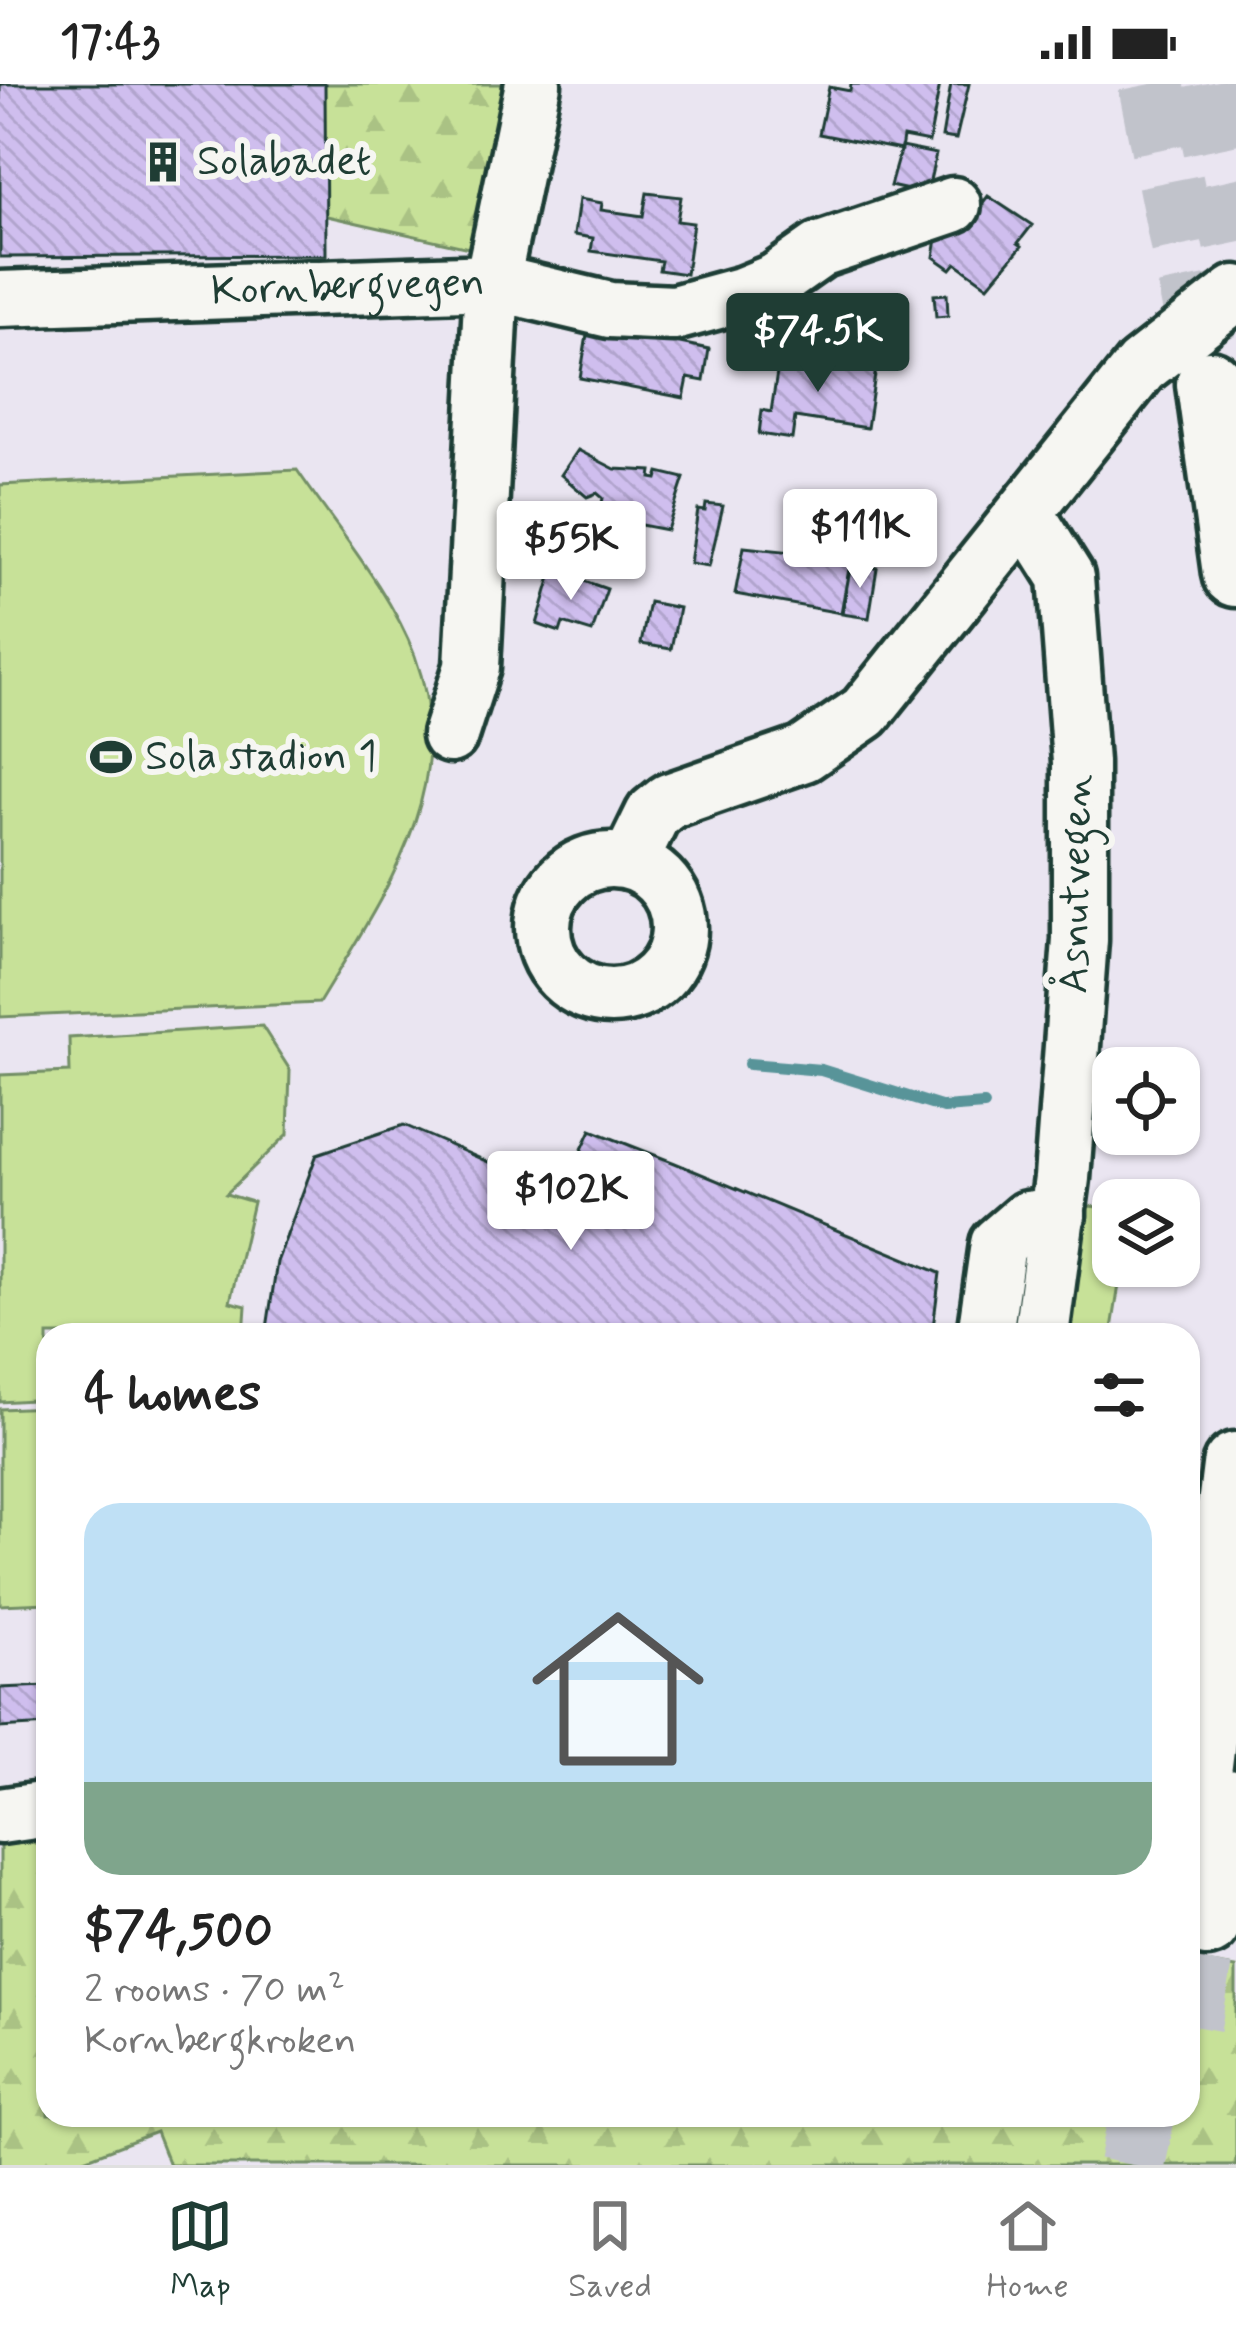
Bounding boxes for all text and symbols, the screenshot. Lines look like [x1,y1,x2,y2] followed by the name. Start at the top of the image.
[60,13,160,72] text: 17:43
[197,135,372,190] place label: Solabadet
[140,139,186,185] building icon: Solabadet
[210,255,486,319] street label: Kornbergvegen
[720,293,916,395] pin: $74.5K
[753,306,883,357] text: $74.5K
[776,489,944,591] pin: $111K
[500,501,642,603] pin: $55K
[810,502,910,553] text: $111K
[524,514,618,565] text: $55K
[145,730,377,785] place label: Sola stadion 1
[88,734,134,780] sports icon: Sola stadion 1
[1048,774,1110,994] street label: Åsnutvegen
[1092,1047,1200,1287] map controls
[1092,1047,1200,1155] button: locate
[487,1151,655,1253] pin: $102K
[514,1164,628,1215] text: $102K
[1092,1179,1200,1287] button: layers
[84,1362,261,1428] text: 4 homes
[1086,1362,1152,1428] icon: filters
[510,1581,726,1797] icon: home
[84,1899,273,1965] text: $74,500
[84,1965,345,2016] text: 2 rooms · 70 m²
[84,2016,356,2067] text: Kornbergkroken
[167,2193,233,2309] tab: Map
[568,2193,652,2309] tab: Saved
[987,2193,1069,2309] tab: Home

